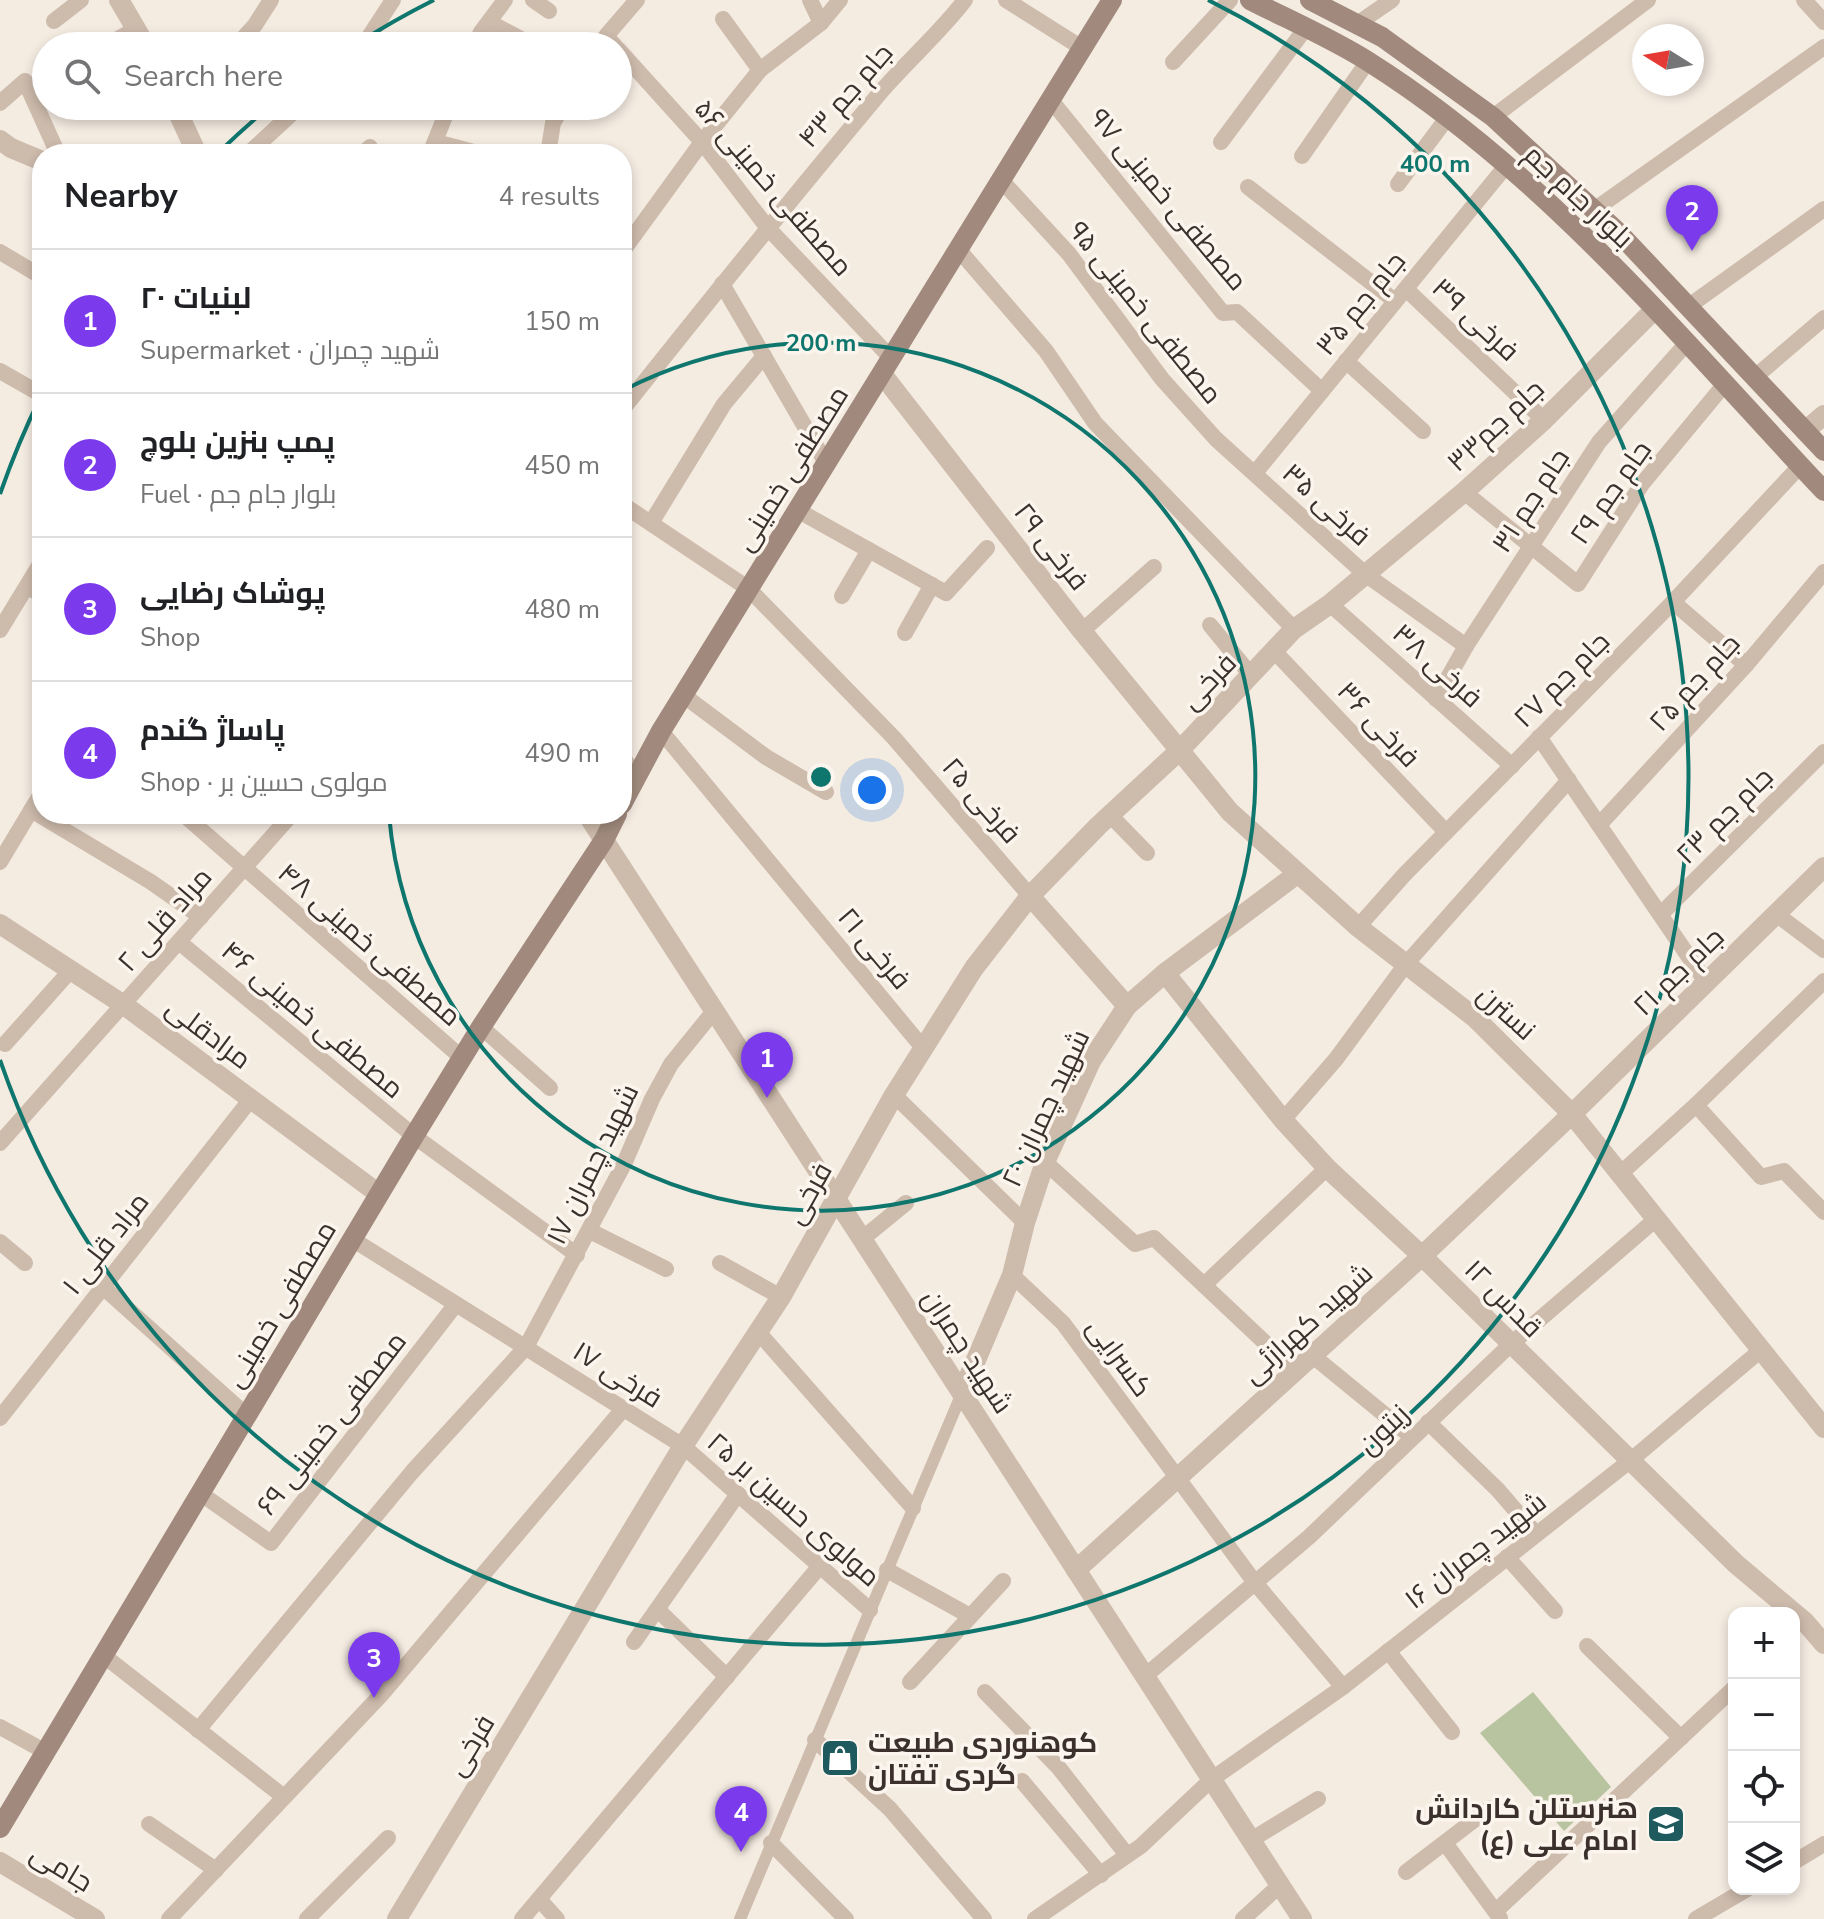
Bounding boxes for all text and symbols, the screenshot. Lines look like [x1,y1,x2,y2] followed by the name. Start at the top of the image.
[1632,24,1704,96] north arrow
[32,32,632,120] search box
[790,35,902,156] street label: جام جم ۴۳
[60,54,104,98] icon: search
[124,56,283,97] text: Search here
[685,91,861,285] street label: مصطفی خمینی ۵۶
[1081,100,1256,299] street label: مصطفی خمینی ۹۷
[1515,136,1641,257] street label: بلوار جام جم
[1400,148,1470,180] text: 400 m
[64,173,178,219] text: Nearby
[499,179,600,214] text: 4 results
[1666,185,1718,251] pin: 2
[1060,213,1231,412] street label: مصطفی خمینی ۹۵
[1307,244,1415,364] street label: جام جم ۳۵
[1423,270,1527,370] street label: فرخی ۳۹
[140,278,252,319] text: لبنیات ۲۰
[82,304,98,339] text: 1
[524,304,600,339] text: 150 m
[786,327,856,359] text: 200 m
[140,333,440,368] text: Supermarket · شهید چمران
[1439,371,1553,481] street label: جام جم۳۳
[726,379,858,558] street label: مصطفی خمینی
[140,422,335,463] text: پمپ بنزین بلوچ
[1561,433,1661,552] street label: جام جم ۲۹
[1483,441,1579,560] street label: جام جم ۳۱
[82,448,98,483] text: 2
[524,448,600,483] text: 450 m
[1274,455,1379,555] street label: فرخی ۳۵
[140,477,336,512] text: Fuel · بلوار جام جم
[1005,495,1098,599] street label: فرخی ۲۹
[140,573,325,614] text: پوشاک رضایی
[82,592,98,627] text: 3
[524,592,600,627] text: 480 m
[1384,615,1491,716] street label: فرخی ۳۸
[140,620,200,655] text: Shop
[1505,623,1618,736] street label: جام جم ۲۷
[1641,625,1749,740] street label: جام جم ۲۵
[1172,645,1245,719] street label: فرخی
[1328,673,1428,776] street label: فرخی ۳۶
[140,710,285,751] text: پاساژ گندم
[82,736,98,771] text: 4
[524,736,600,771] text: 490 m
[933,749,1029,852] street label: فرخی ۲۵
[1668,759,1782,873] street label: جام جم ۲۳
[807,763,835,791] centre of rings
[140,765,388,800] text: Shop · مولوی حسین بر
[852,770,892,810] your location
[269,854,469,1035] street label: مصطفی خمینی ۴۸
[109,859,221,980] street label: مراد قلی ۲
[829,900,920,998] street label: فرخی ۲۱
[1625,919,1733,1025] street label: جام جم ۲۱
[213,932,412,1107] street label: مصطفی خمینی ۴۶
[1469,976,1544,1049] street label: نسترن
[158,989,259,1078] street label: مرادقلی
[993,1023,1099,1194] street label: شهید چمران ۲۰
[741,1032,793,1098] pin: 1
[538,1078,648,1251] street label: شهید چمران ۱۷
[776,1156,841,1231] street label: فرخی
[54,1184,158,1303] street label: مراد قلی ۱
[216,1214,346,1395] street label: مصطفی خمینی
[1456,1251,1551,1346] street label: قدس ۱۲
[1234,1255,1381,1393] street label: شهید کهرازئی
[913,1282,1022,1421] street label: شهید چمران
[1078,1310,1161,1405] street label: کسرایی
[248,1324,416,1523] street label: مصطفی خمینی ۶۹
[565,1332,670,1417] street label: فرخی ۱۷
[1350,1396,1418,1463] street label: زیتون
[699,1424,888,1596] street label: مولوی حسین بر ۲۵
[1397,1483,1554,1618] street label: شهید چمران ۱۶
[1728,1607,1800,1895] map controls
[1728,1607,1800,1679] button: +
[348,1632,400,1698] pin: 3
[1728,1679,1800,1751] button: −
[438,1708,504,1783] street label: فرخی
[868,1724,1097,1794] place label: کوهنوردی طبیعت گردی تفتان
[819,1737,861,1779] shop icon: کوهنوردی طبیعت گردی تفتان
[1728,1751,1800,1823] button: locate
[715,1786,767,1852] pin: 4
[1415,1790,1638,1860] place label: هنرستلن کاردانش امام علی (ع)
[1645,1803,1687,1845] school or university icon: هنرستلن کاردانش امام علی (ع)
[1728,1823,1800,1895] button: layers
[23,1834,100,1901] street label: جامی

